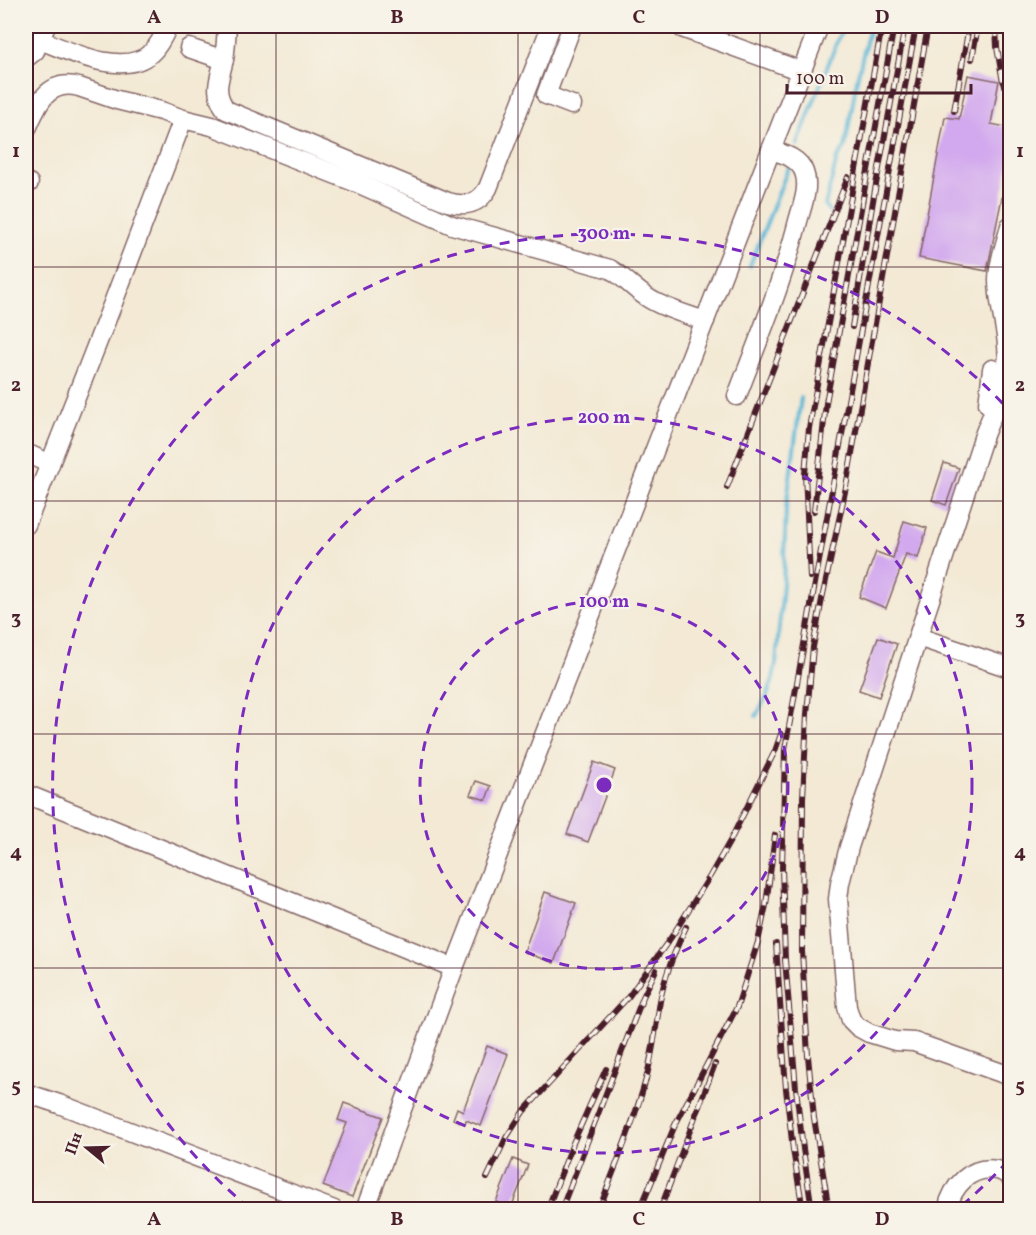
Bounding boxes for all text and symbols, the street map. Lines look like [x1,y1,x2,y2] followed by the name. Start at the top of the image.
[147,4,161,32] text: A
[390,4,404,32] text: B
[633,4,646,32] text: C
[875,4,889,32] text: D
[787,57,972,95] scale bar
[796,67,845,92] text: 100 m
[12,138,20,166] text: 1
[1016,138,1024,166] text: 1
[578,222,630,247] text: 300 m
[11,372,21,400] text: 2
[1015,372,1025,400] text: 2
[578,406,630,431] text: 200 m
[579,590,629,615] text: 100 m
[11,605,21,633] text: 3
[1015,605,1025,633] text: 3
[594,775,614,795] centre of rings
[10,839,22,867] text: 4
[1014,839,1026,867] text: 4
[11,1073,21,1101] text: 5
[1015,1073,1025,1101] text: 5
[57,1118,117,1178] north arrow
[61,1129,89,1158] text: Пн
[147,1206,161,1234] text: A
[390,1206,404,1234] text: B
[633,1206,646,1234] text: C
[875,1206,889,1234] text: D

